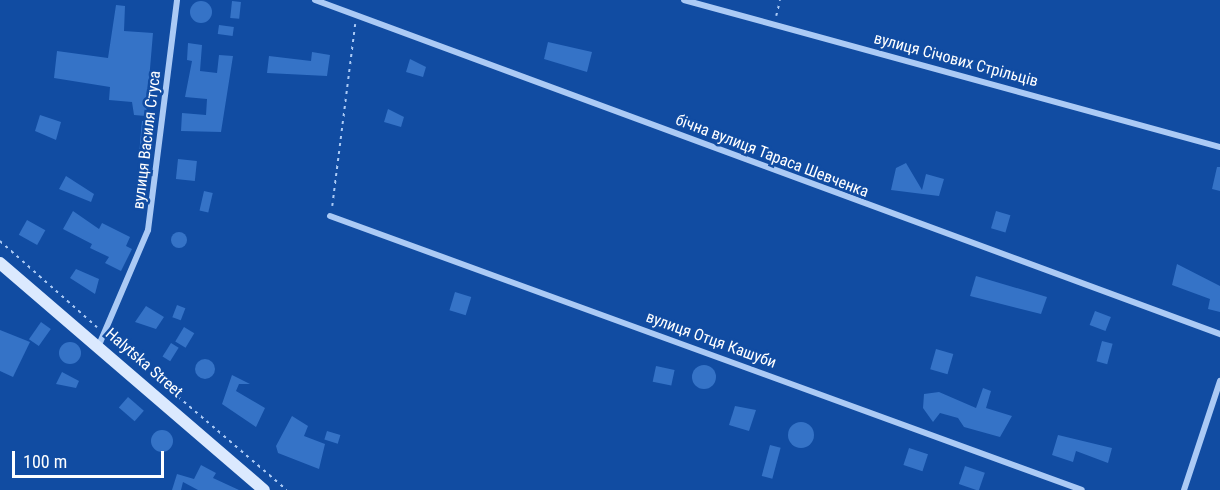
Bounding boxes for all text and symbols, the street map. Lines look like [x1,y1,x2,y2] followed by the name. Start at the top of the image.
[872,29,1040,91] street label: вулиця Січових Стрільців
[129,70,165,210] street label: вулиця Василя Стуса
[673,110,871,202] street label: бічна вулиця Тараса Шевченка
[643,308,779,372] street label: вулиця Отця Кашуби
[101,324,187,402] street label: Halytska Street
[15,439,166,477] scale bar
[23,451,67,472] text: 100 m

